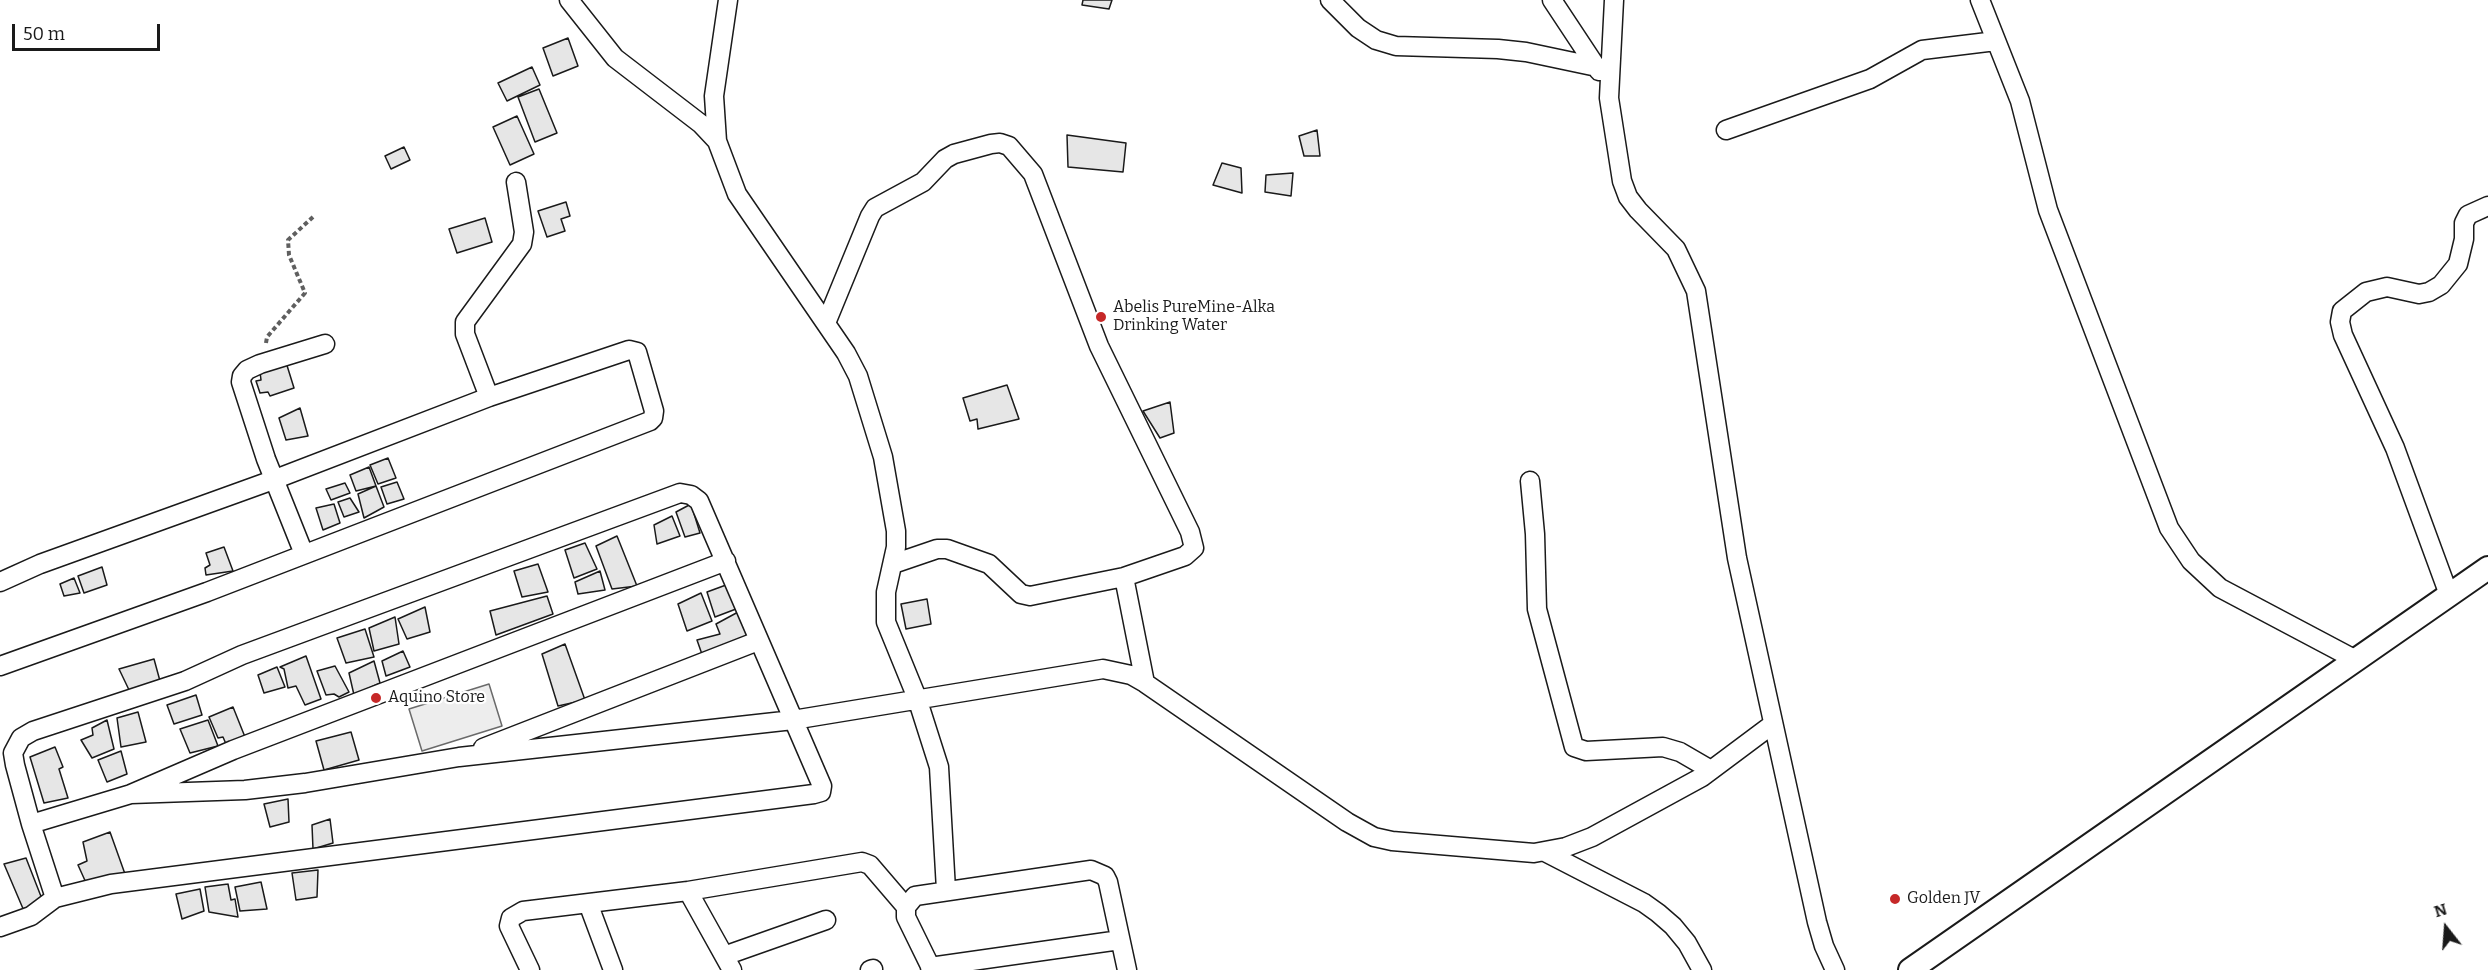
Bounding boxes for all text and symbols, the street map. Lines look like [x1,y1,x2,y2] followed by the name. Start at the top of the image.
[15,12,164,50] scale bar
[23,23,65,45] text: 50 m
[1113,298,1275,336] place label: Abelis PureMine-Alka Drinking Water
[1094,310,1108,324] marker: Abelis PureMine-Alka Drinking Water
[388,688,485,708] place label: Aquino Store
[369,691,383,705] marker: Aquino Store
[1907,889,1980,909] place label: Golden JV
[1888,892,1902,906] marker: Golden JV
[2416,898,2476,958] north arrow
[2432,899,2449,921] text: N

